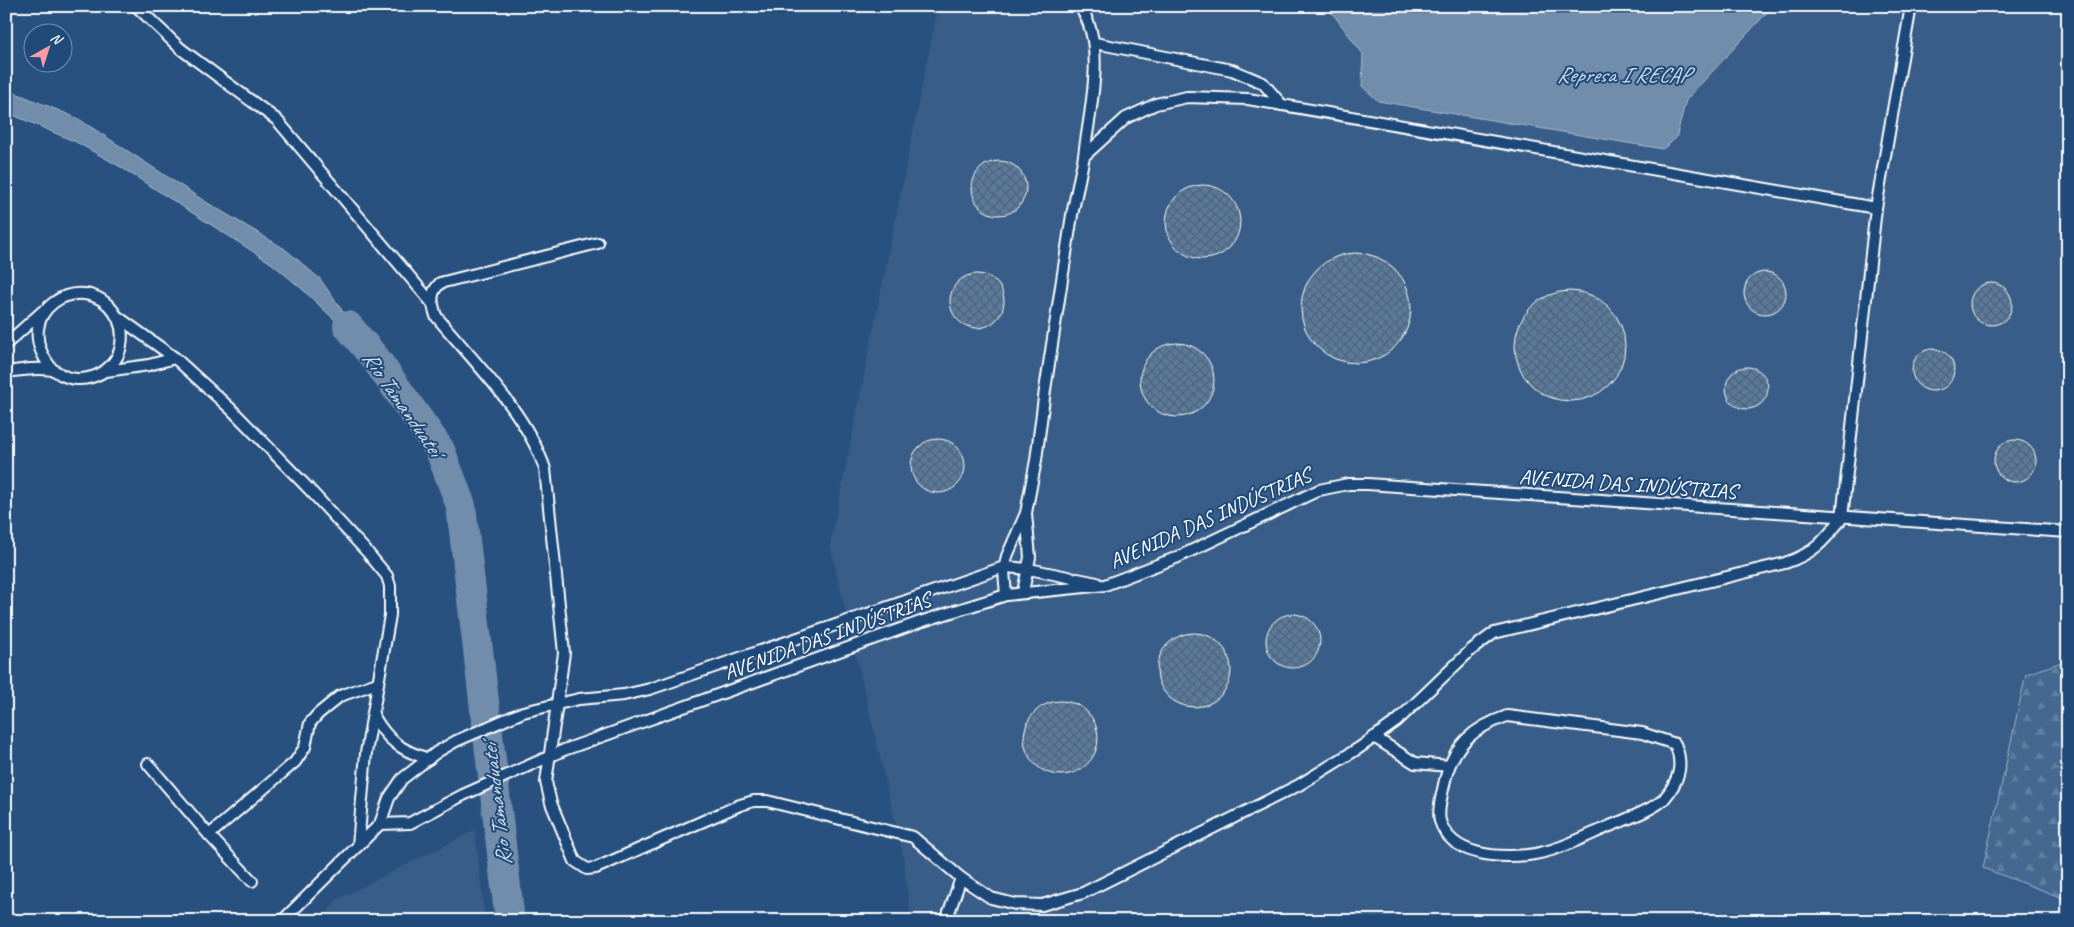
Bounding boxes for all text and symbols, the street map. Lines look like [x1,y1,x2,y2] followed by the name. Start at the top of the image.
[22,22,72,72] north arrow
[47,29,66,49] text: N
[1557,61,1696,89] water label: Represa I RECAP
[356,346,453,468] water label: Rio Tamanduateí
[1105,460,1318,574] street label: AVENIDA DAS INDÚSTRIAS
[1518,463,1741,505] street label: AVENIDA DAS INDÚSTRIAS
[720,585,937,685] street label: AVENIDA DAS INDÚSTRIAS
[475,735,518,867] water label: Rio Tamanduateí

